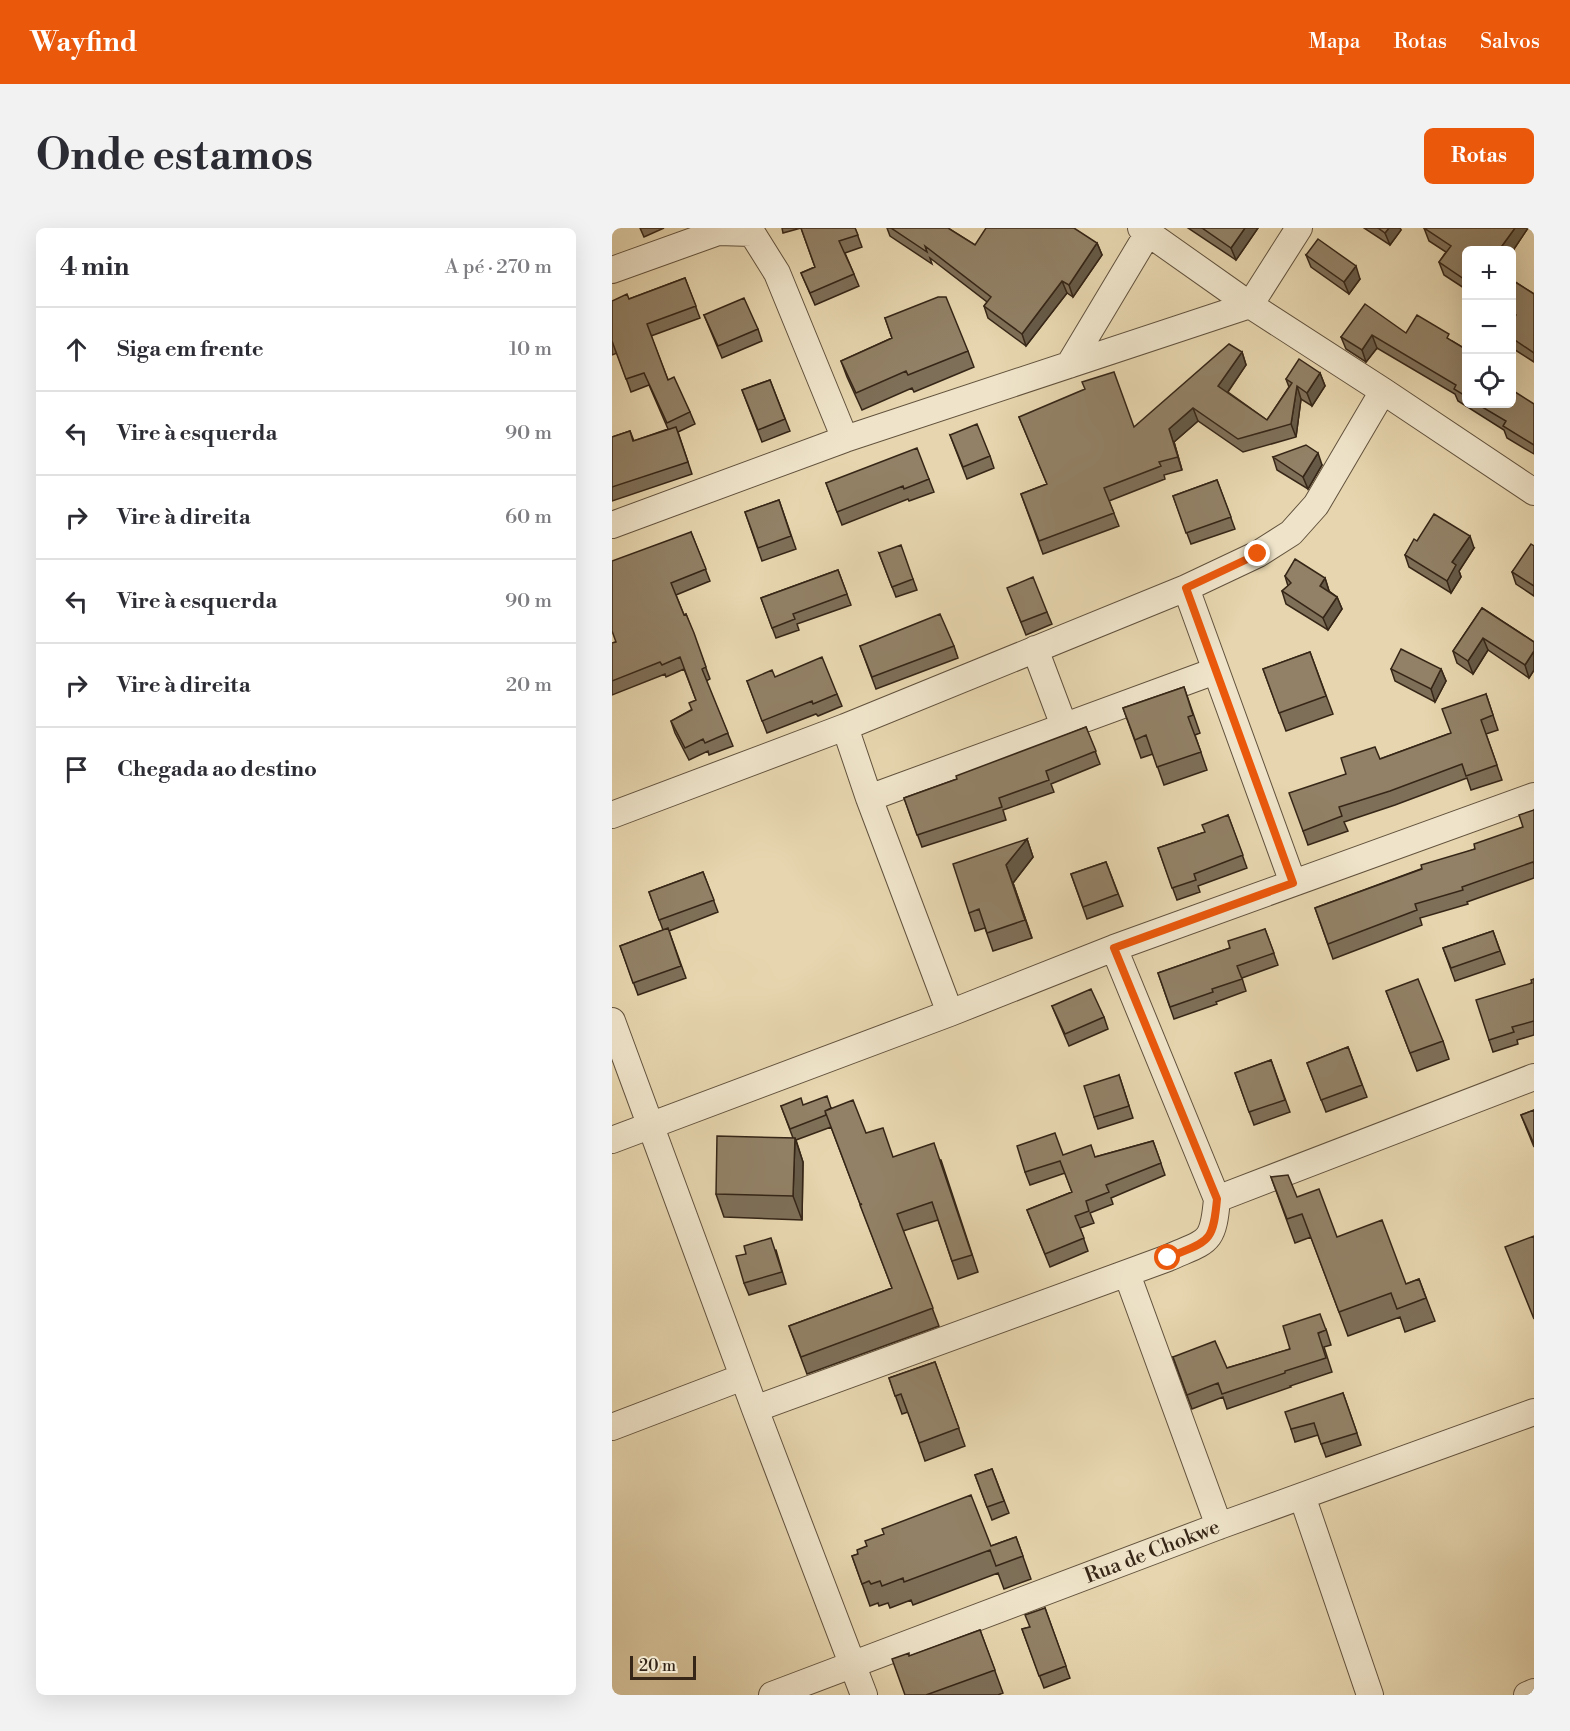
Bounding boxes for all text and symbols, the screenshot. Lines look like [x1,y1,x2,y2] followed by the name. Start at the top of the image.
[30,25,138,60] text: Wayfind
[1308,29,1360,55] text: Mapa
[1393,29,1447,55] text: Rotas
[1480,29,1540,55] text: Salvos
[1424,128,1534,184] button: Rotas
[36,130,313,183] text: Onde estamos
[1462,246,1516,408] map controls
[1462,246,1516,300] button: +
[60,251,130,283] text: 4 min
[445,255,552,280] text: A pé · 270 m
[1462,300,1516,354] button: −
[60,333,93,366] icon: ahead
[117,336,264,363] text: Siga em frente
[509,337,552,362] text: 10 m
[1462,354,1516,408] button: locate
[60,417,93,450] icon: left
[117,420,277,447] text: Vire à esquerda
[505,421,552,446] text: 90 m
[60,501,93,534] icon: right
[117,504,251,531] text: Vire à direita
[505,505,552,530] text: 60 m
[1244,540,1270,566] route end
[60,585,93,618] icon: left
[117,588,277,615] text: Vire à esquerda
[505,589,552,614] text: 90 m
[60,669,93,702] icon: right
[117,672,251,699] text: Vire à direita
[506,673,552,698] text: 20 m
[60,753,93,786] icon: arrive
[117,756,317,783] text: Chegada ao destino
[1154,1244,1180,1270] route start
[1081,1514,1224,1590] street label: Rua de Chokwe
[630,1653,696,1680] scale bar
[639,1656,676,1676] text: 20 m

